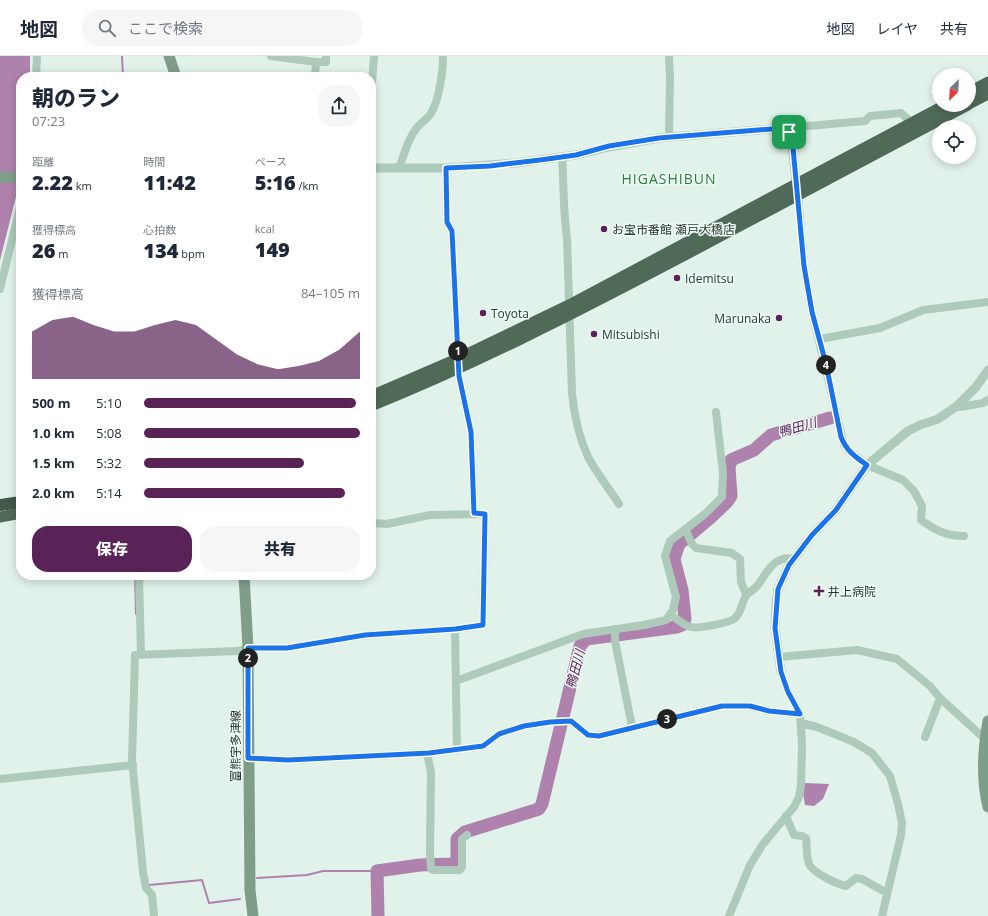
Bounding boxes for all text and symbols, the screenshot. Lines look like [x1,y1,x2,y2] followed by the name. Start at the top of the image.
[82,10,362,46] search box
[20,16,58,42] text: 地図
[96,17,118,39] icon: search
[128,18,203,38] text: ここで検索
[826,19,854,38] text: 地図
[876,19,918,38] text: レイヤ
[940,19,968,38] text: 共有
[932,68,976,112] north arrow
[932,68,976,164] map controls
[32,82,120,112] text: 朝のラン
[318,85,360,127] button: share
[32,112,65,130] text: 07:23
[772,115,806,149] pin
[932,120,976,164] button: locate
[778,121,800,143] icon: arrive
[32,154,54,169] text: 距離
[143,154,165,169] text: 時間
[255,154,287,169] text: ペース
[32,169,73,196] text: 2.22
[143,169,196,196] text: 11:42
[255,169,296,196] text: 5:16
[622,169,716,188] district label: HIGASHIBUN
[73,178,92,193] text: km
[296,178,318,193] text: /km
[255,221,275,236] text: kcal
[612,221,735,238] place label: お宝市番館 瀬戸大橋店
[32,222,76,237] text: 獲得標高
[143,222,176,237] text: 心拍数
[599,224,609,234] marker: お宝市番館 瀬戸大橋店
[255,236,290,263] text: 149
[32,237,55,264] text: 26
[143,237,178,264] text: 134
[55,246,68,261] text: m
[178,246,205,261] text: bpm
[685,270,734,287] place label: Idemitsu
[672,273,682,283] marker: Idemitsu
[301,284,360,302] text: 84–105 m
[32,285,84,303] text: 獲得標高
[491,305,529,322] place label: Toyota
[478,308,488,318] marker: Toyota
[714,310,771,327] place label: Marunaka
[774,313,784,323] marker: Marunaka
[602,326,660,343] place label: Mitsubishi
[589,329,599,339] marker: Mitsubishi
[448,341,468,361] pin: 1
[455,343,461,358] text: 1
[816,355,836,375] pin: 4
[823,357,829,372] text: 4
[32,394,70,412] text: 500 m
[96,394,122,412] text: 5:10
[776,412,820,441] water label: 鴨田川
[32,424,75,442] text: 1.0 km
[96,424,122,442] text: 5:08
[32,454,75,472] text: 1.5 km
[96,454,122,472] text: 5:32
[32,484,75,502] text: 2.0 km
[96,484,122,502] text: 5:14
[32,526,192,572] button: 保存
[200,526,360,572] button: 共有
[828,583,876,600] place label: 井上病院
[813,585,825,597] marker: 井上病院
[561,646,589,690] water label: 鴨田川
[238,648,258,668] pin: 2
[245,650,251,665] text: 2
[657,709,677,729] pin: 3
[227,710,244,782] street label: 富熊宇多津線
[664,711,670,726] text: 3

